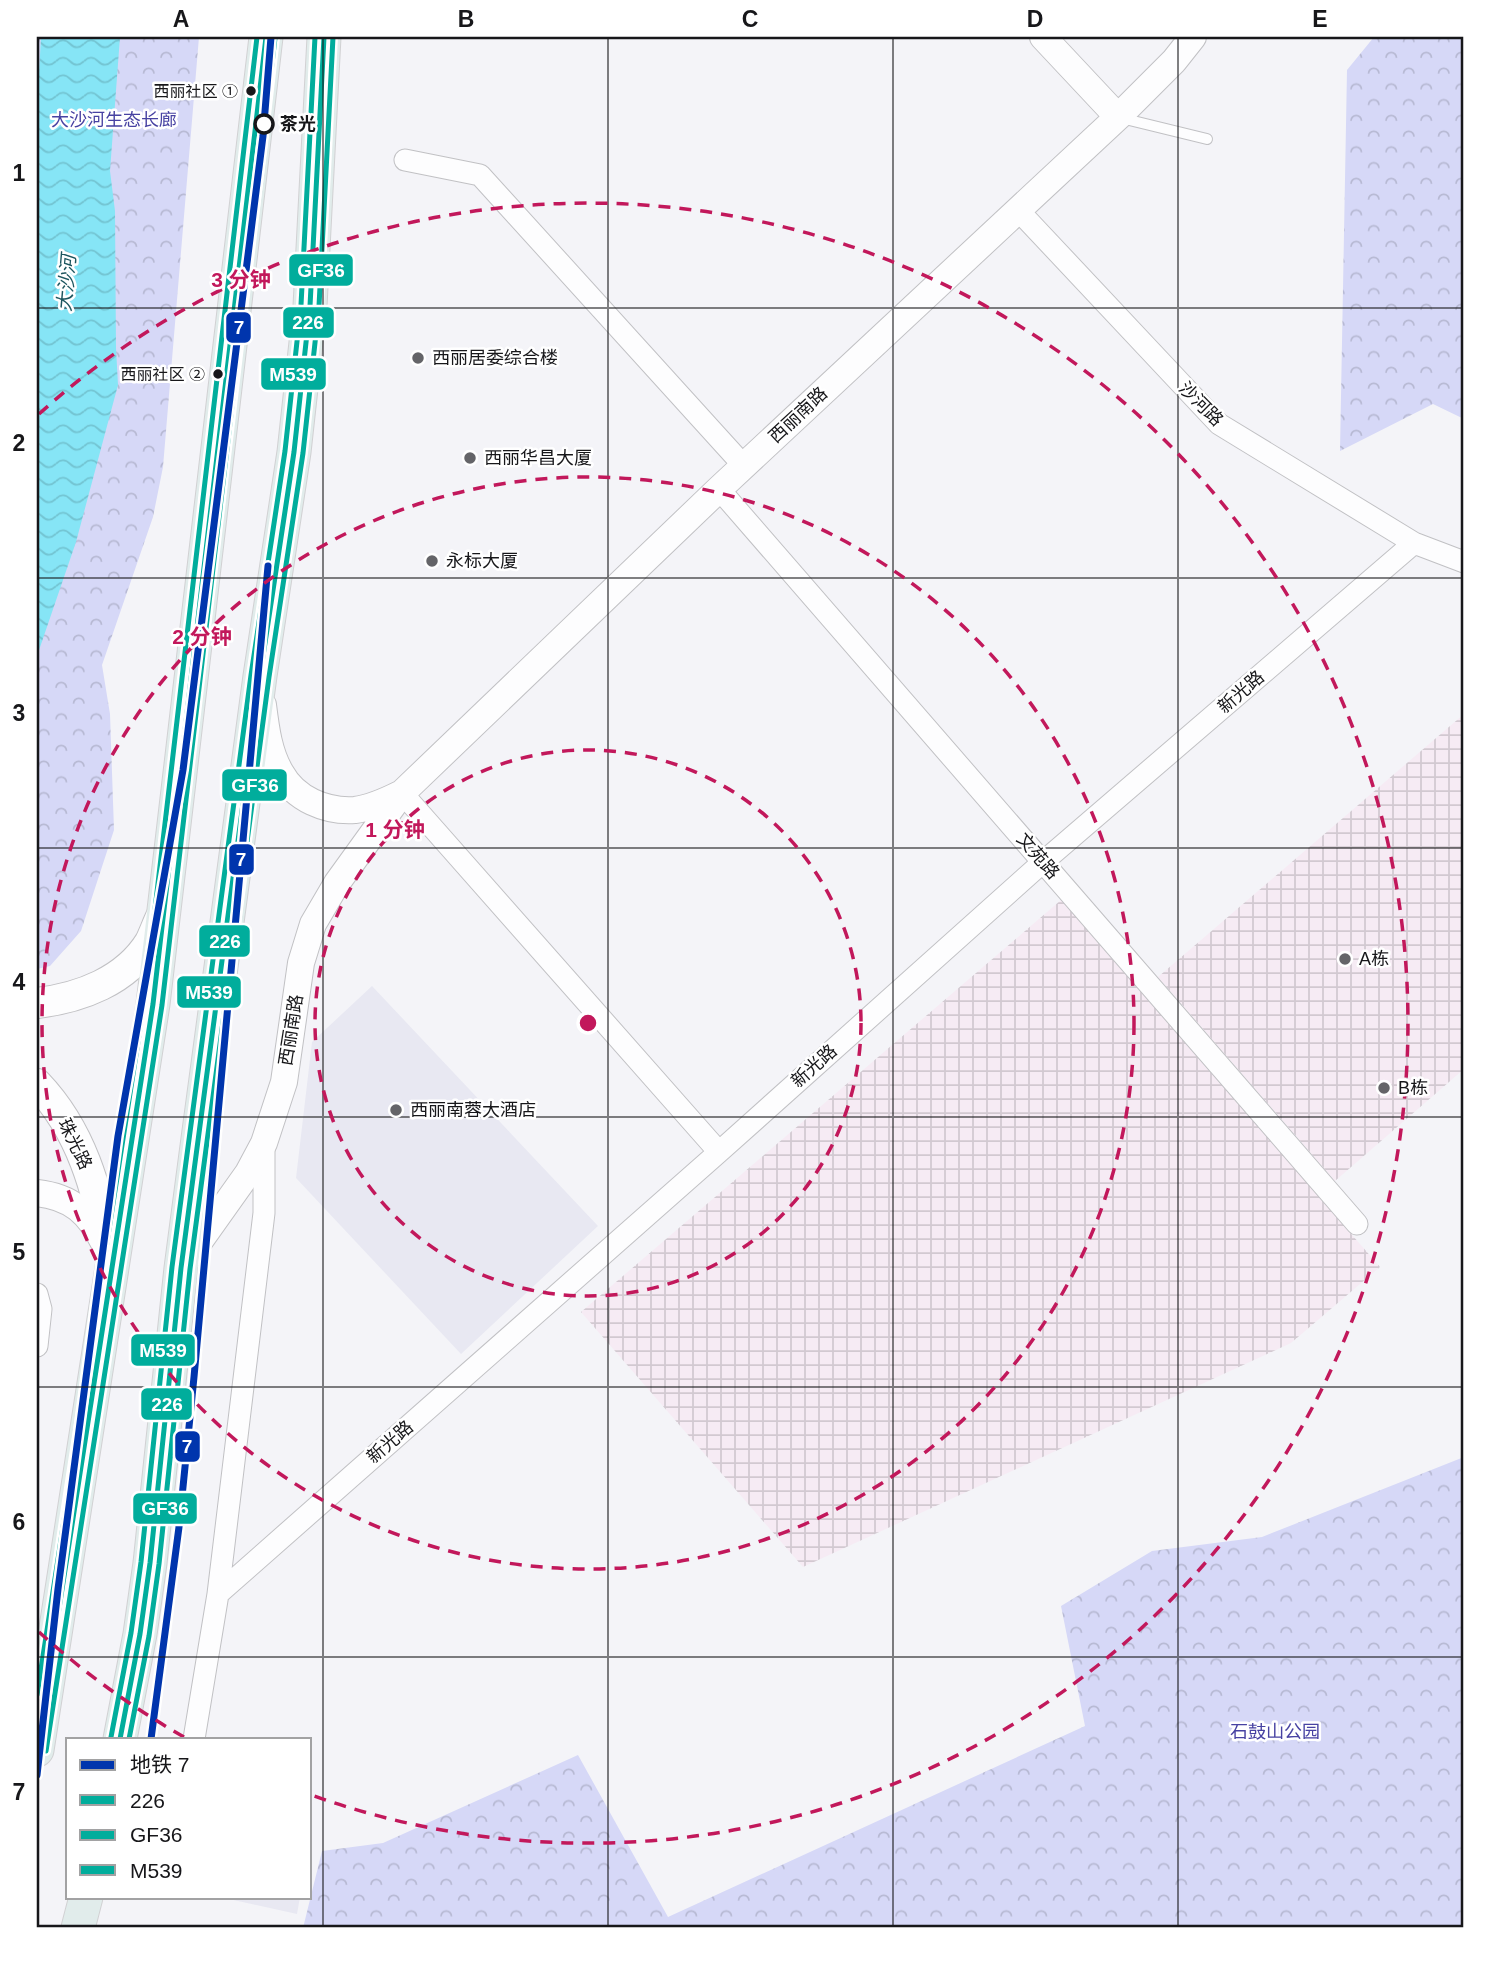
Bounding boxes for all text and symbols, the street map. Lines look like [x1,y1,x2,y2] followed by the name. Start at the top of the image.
[173,6,189,32] text: A
[458,6,474,32] text: B
[742,6,758,32] text: C
[1027,6,1043,32] text: D
[1312,6,1328,32] text: E
[154,83,238,100] place label: 西丽社区 ①
[244,84,258,98] marker: 西丽社区 ①
[51,110,177,130] park label: 大沙河生态长廊
[254,114,274,134] marker: 茶光
[280,114,316,134] place label: 茶光
[13,160,26,186] text: 1
[54,250,80,312] water label: 大沙河
[288,253,354,287] line badge: GF36
[297,260,345,281] text: GF36
[211,268,271,291] text: 3 分钟
[282,306,335,339] line badge: 226
[225,311,252,344] line badge: 7
[292,312,324,333] text: 226
[234,317,244,338] text: 7
[432,348,558,368] place label: 西丽居委综合楼
[410,350,426,366] marker: 西丽居委综合楼
[260,357,327,391] line badge: M539
[269,364,317,385] text: M539
[121,366,205,383] place label: 西丽社区 ②
[211,367,225,381] marker: 西丽社区 ②
[1175,378,1227,430] street label: 沙河路
[765,383,831,447] street label: 西丽南路
[13,430,25,456] text: 2
[484,448,592,468] place label: 西丽华昌大厦
[462,450,478,466] marker: 西丽华昌大厦
[446,551,518,571] place label: 永标大厦
[424,553,440,569] marker: 永标大厦
[172,625,232,648] text: 2 分钟
[1214,667,1268,717] street label: 新光路
[13,700,25,726] text: 3
[221,768,288,802] line badge: GF36
[231,775,279,796] text: GF36
[365,818,425,841] text: 1 分钟
[1013,829,1063,883] street label: 文苑路
[228,843,255,876] line badge: 7
[236,849,246,870] text: 7
[198,924,251,958] line badge: 226
[209,931,241,952] text: 226
[1359,949,1389,969] place label: A栋
[1337,951,1353,967] marker: A栋
[13,969,26,995] text: 4
[176,975,242,1009] line badge: M539
[185,982,233,1003] text: M539
[275,993,307,1067] street label: 西丽南路
[576,1011,600,1035] centre of rings
[787,1041,841,1091] street label: 新光路
[1398,1078,1428,1098] place label: B栋
[1376,1080,1392,1096] marker: B栋
[410,1100,536,1120] place label: 西丽南蓉大酒店
[388,1102,404,1118] marker: 西丽南蓉大酒店
[54,1115,96,1173] street label: 珠光路
[13,1239,26,1265] text: 5
[130,1333,196,1367] line badge: M539
[139,1340,187,1361] text: M539
[140,1387,193,1421] line badge: 226
[151,1394,183,1415] text: 226
[363,1417,417,1467] street label: 新光路
[174,1430,201,1463] line badge: 7
[182,1436,192,1457] text: 7
[132,1492,198,1525] line badge: GF36
[141,1498,189,1519] text: GF36
[13,1509,25,1535] text: 6
[1230,1722,1320,1742] park label: 石鼓山公园
[66,1738,312,1898] legend
[130,1753,190,1776] text: 地铁 7
[13,1779,25,1805] text: 7
[130,1789,165,1812] text: 226
[130,1823,183,1846] text: GF36
[130,1859,183,1882] text: M539

